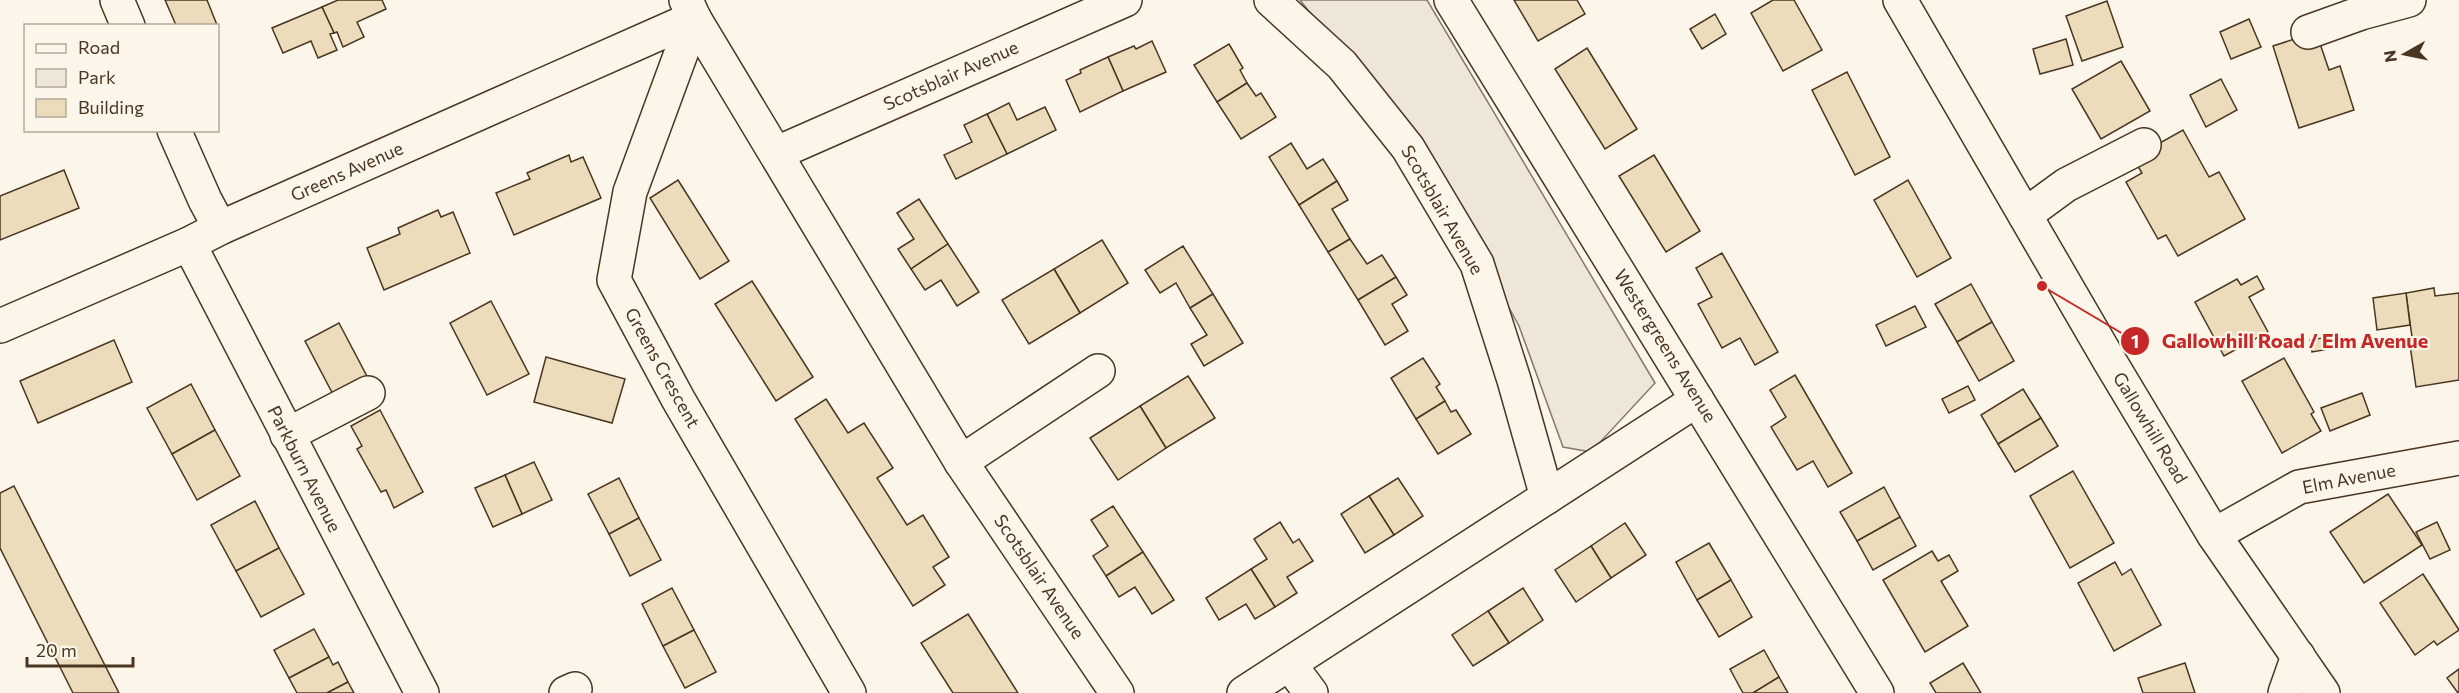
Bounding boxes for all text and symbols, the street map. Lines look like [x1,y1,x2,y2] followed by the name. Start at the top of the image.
[24,24,219,132] legend
[2375,24,2435,84] north arrow
[880,35,1022,115] street label: Scotsblair Avenue
[78,36,120,58] text: Road
[2379,49,2400,64] text: N
[78,66,116,88] text: Park
[78,96,144,118] text: Building
[287,136,406,206] street label: Greens Avenue
[1397,141,1489,278] street label: Scotsblair Avenue
[1610,265,1722,426] street label: Westergreens Avenue
[621,304,705,431] street label: Greens Crescent
[2120,322,2440,360] callout: Gallowhill Road / Elm Avenue
[2162,328,2428,352] text: Gallowhill Road / Elm Avenue
[2131,330,2139,352] text: 1
[2109,368,2193,487] street label: Gallowhill Road
[263,401,346,536] street label: Parkburn Avenue
[2300,458,2397,498] street label: Elm Avenue
[990,510,1090,643] street label: Scotsblair Avenue
[27,630,134,668] scale bar
[36,639,77,661] text: 20 m

